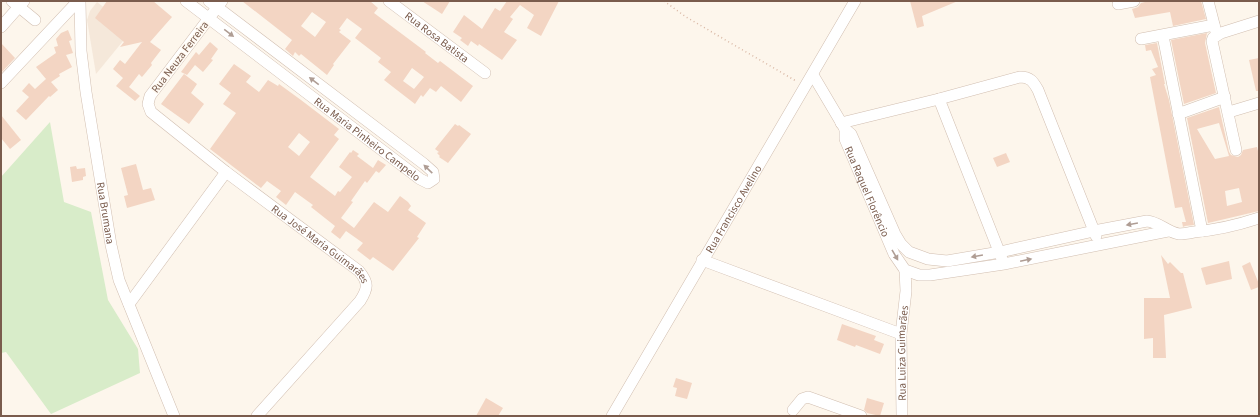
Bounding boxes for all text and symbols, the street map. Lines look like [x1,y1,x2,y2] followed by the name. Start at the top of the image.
[402,8,472,66] street label: Rua Rosa Batista
[148,18,212,96] street label: Rua Neuza Ferreira
[223,29,234,37] one-way arrow
[308,77,319,85] one-way arrow
[311,94,424,184] street label: Rua Maria Pinheiro Campelo
[841,144,893,239] street label: Rua Raquel Florêncio
[702,162,765,256] street label: Rua Francisco Avelino
[423,164,433,173] one-way arrow
[93,181,118,245] street label: Rua Brumana
[269,201,373,286] street label: Rua José Maria Guimarães
[1125,221,1138,227] one-way arrow
[892,249,899,261] one-way arrow
[971,253,983,259] one-way arrow
[1020,256,1032,262] one-way arrow
[893,304,912,401] street label: Rua Luiza Guimarães

